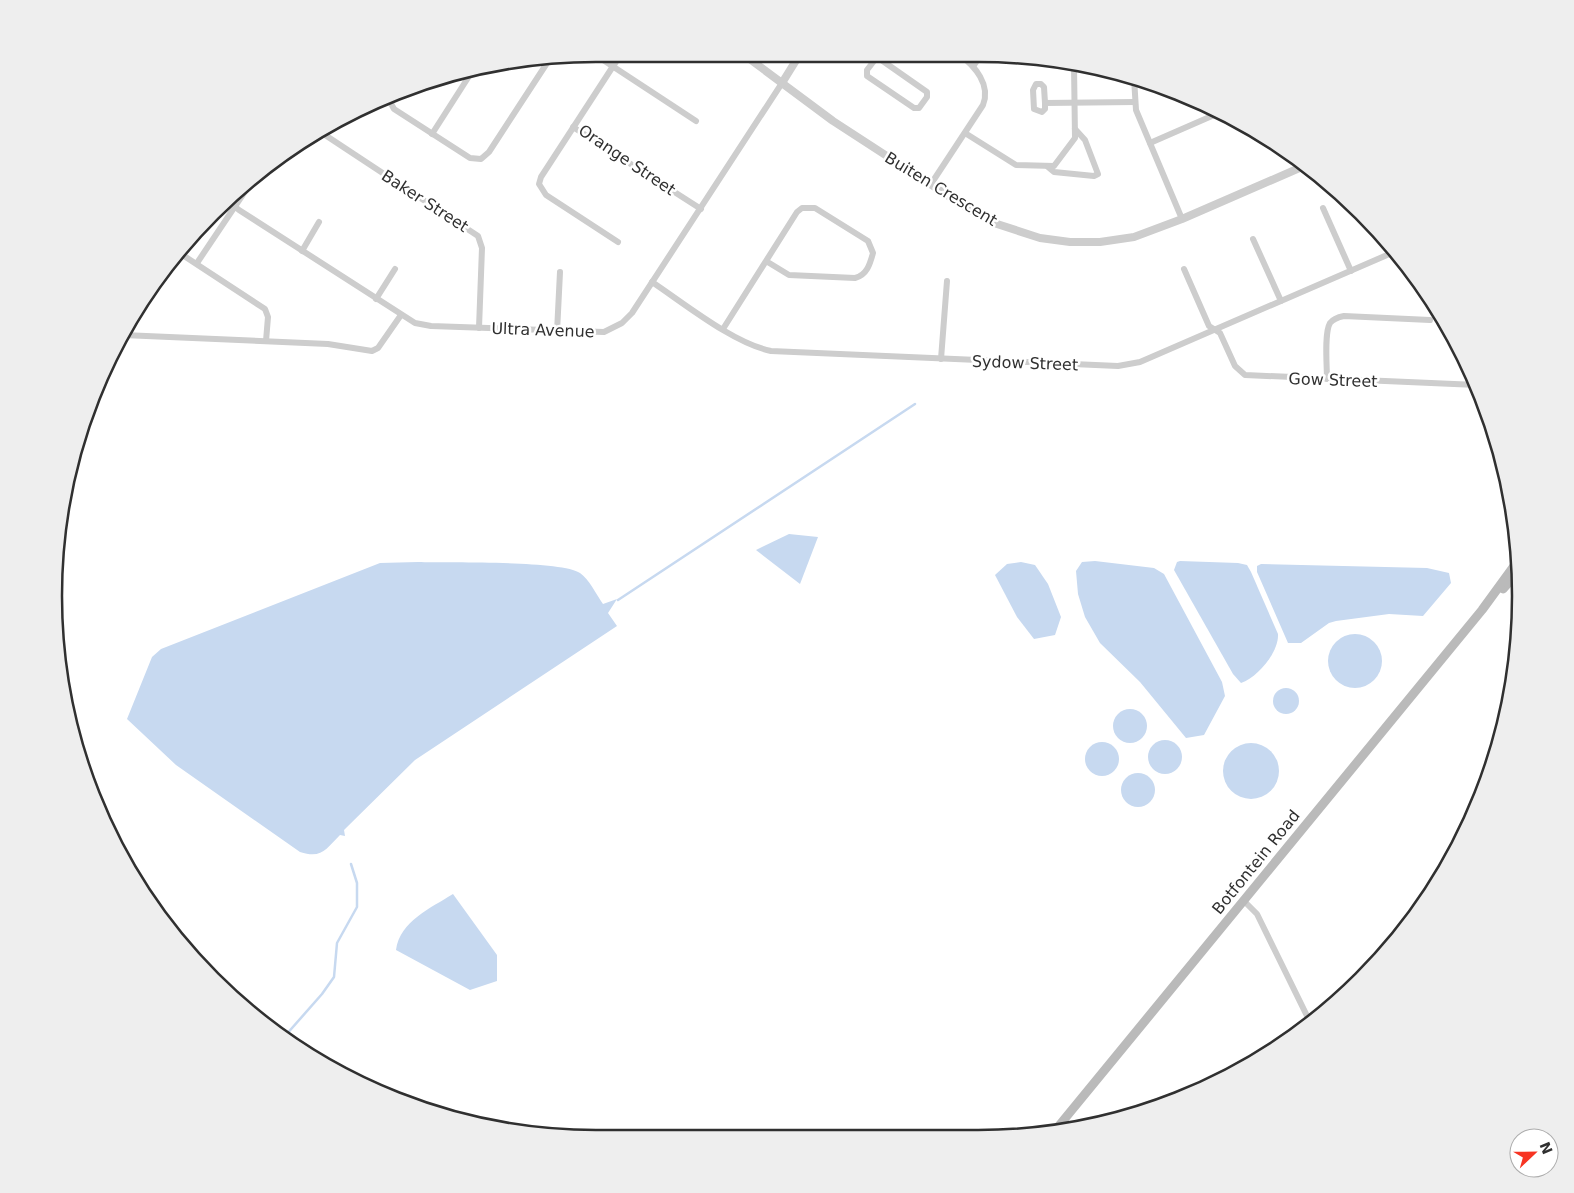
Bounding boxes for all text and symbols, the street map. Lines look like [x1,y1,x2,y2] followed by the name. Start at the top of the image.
[575,121,679,199] street label: Orange Street
[881,148,1001,230] street label: Buiten Crescent
[378,166,472,236] street label: Baker Street
[491,319,595,341] street label: Ultra Avenue
[972,352,1078,374] street label: Sydow Street
[1288,369,1378,391] street label: Gow Street
[1208,806,1304,918] street label: Botfontein Road
[1509,1128,1559,1178] north arrow
[1536,1140,1556,1157] text: N

